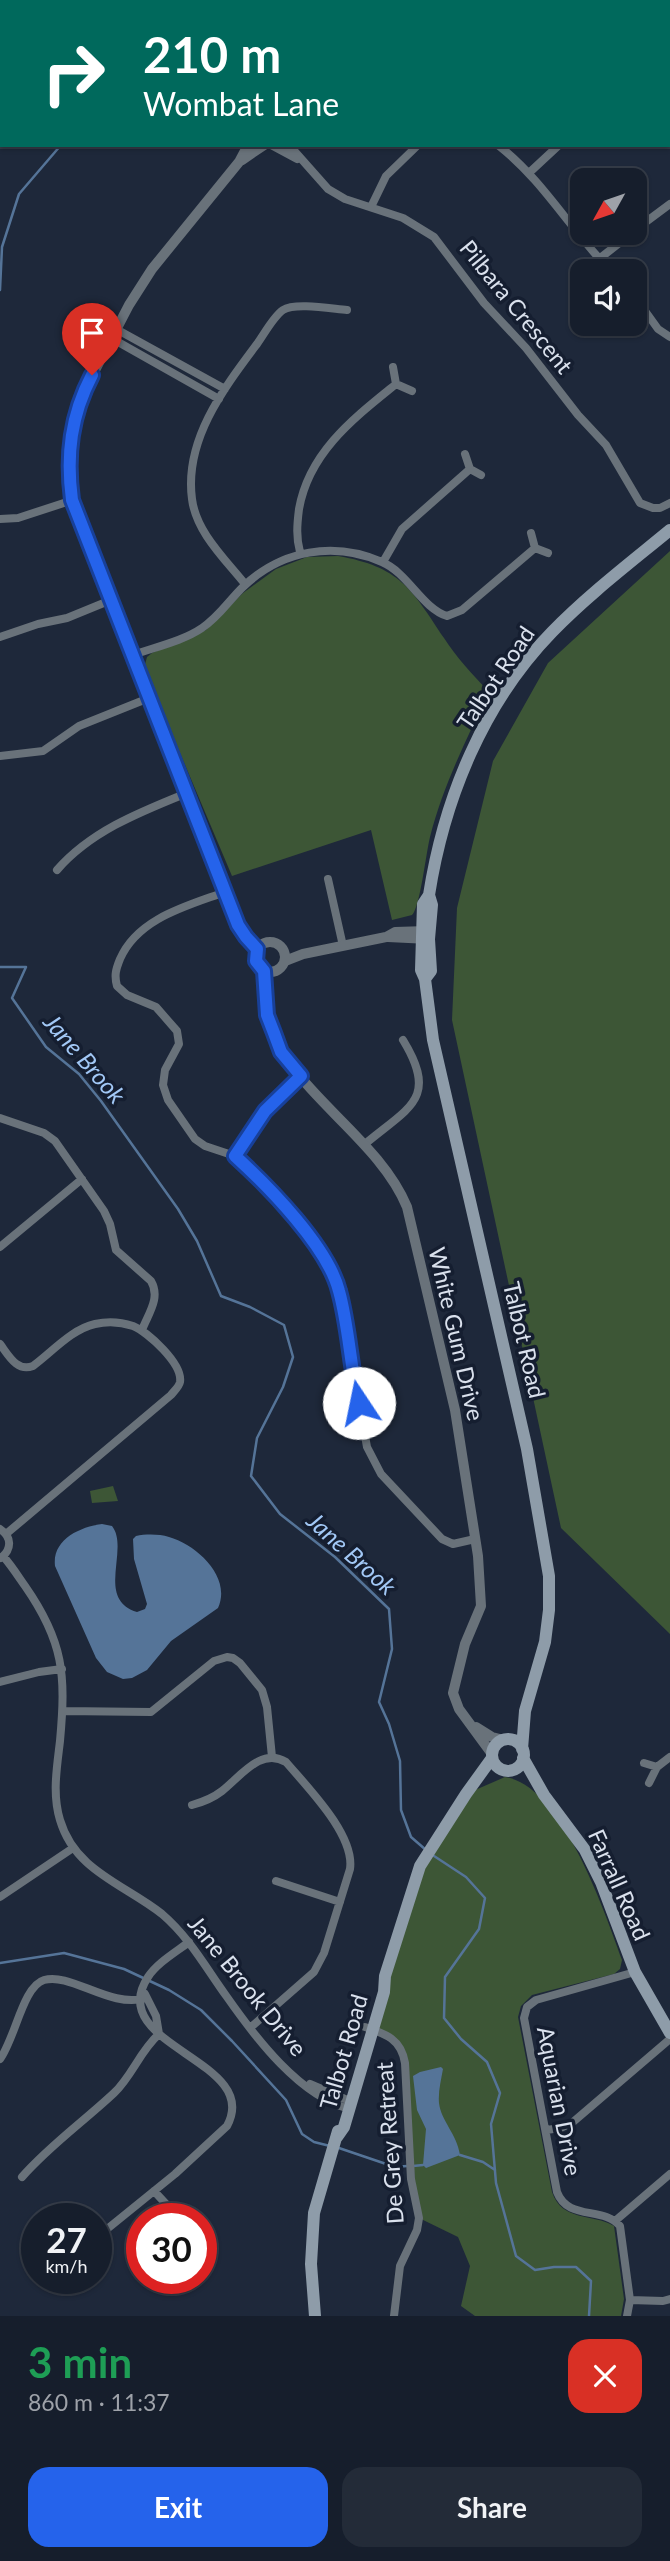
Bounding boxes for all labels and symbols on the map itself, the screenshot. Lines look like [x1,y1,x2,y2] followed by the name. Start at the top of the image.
[570,168,648,245] north arrow
[454,234,580,379] street label: Pilbara Crescent
[62,303,122,375] pin
[450,620,540,734] street label: Talbot Road
[38,1006,132,1109] water label: Jane Brook
[423,1244,491,1423] street label: White Gum Drive
[498,1279,552,1401] street label: Talbot Road
[322,1366,396,1440] position arrow
[301,1505,403,1601] water label: Jane Brook
[583,1825,657,1944] street label: Farrall Road
[183,1910,313,2061] street label: Jane Brook Drive
[313,1991,373,2113] street label: Talbot Road
[532,2024,588,2178] street label: Aquarian Drive
[369,2060,409,2225] street label: De Grey Retreat
[126,2203,217,2294] speed limit sign: 30

